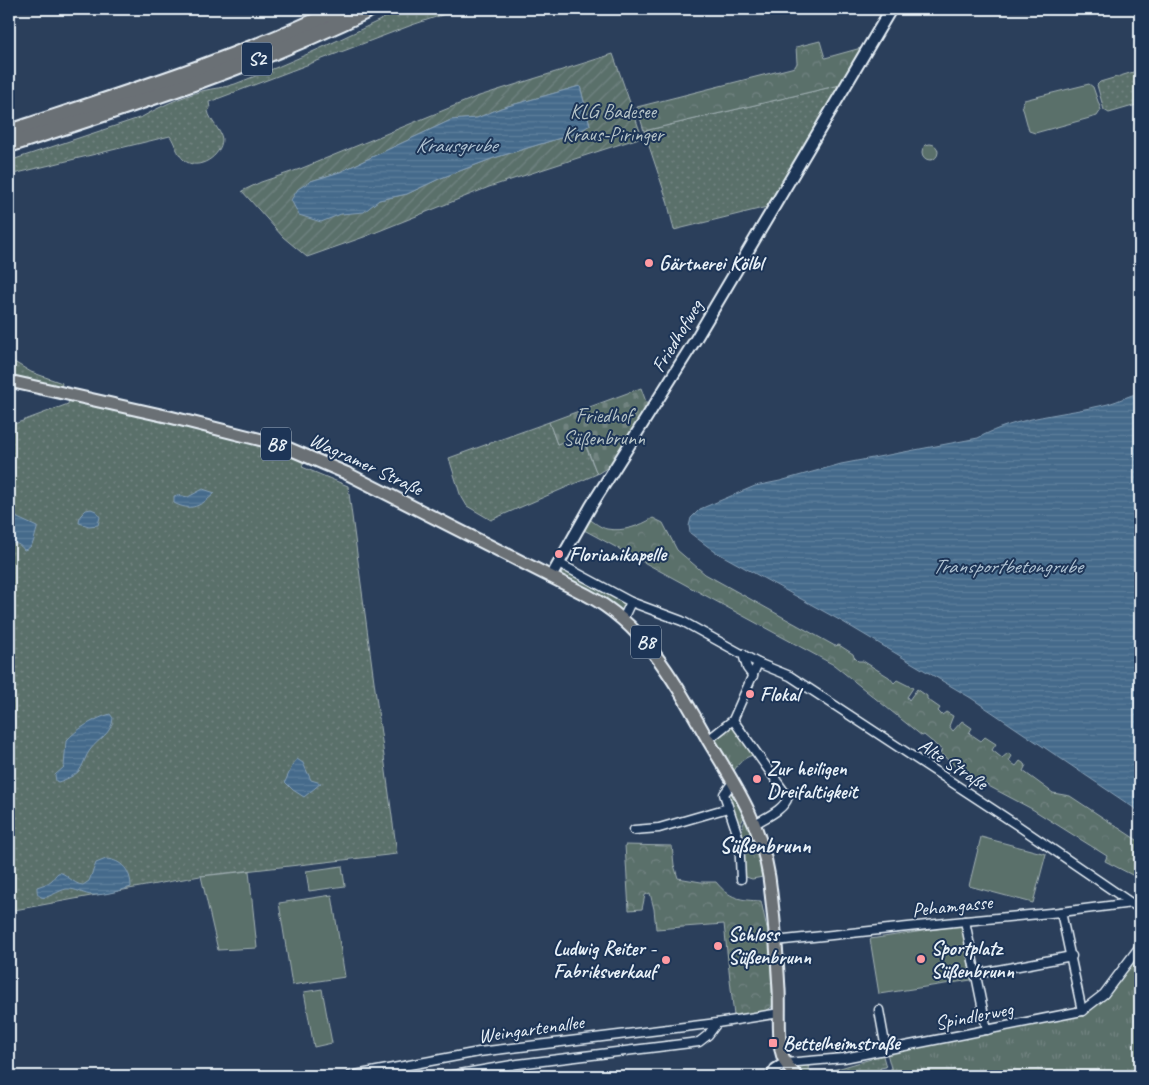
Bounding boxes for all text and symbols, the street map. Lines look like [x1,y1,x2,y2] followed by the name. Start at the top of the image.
[242,42,272,76] road number: S2
[563,99,665,147] park label: KLG Badesee Kraus-Piringer
[416,132,500,158] water label: Krausgrube
[659,251,767,276] place label: Gärtnerei Kölbl
[643,257,655,269] marker: Gärtnerei Kölbl
[646,294,709,377] street label: Friedhofweg
[563,403,646,451] park label: Friedhof Süßenbrunn
[305,427,428,502] street label: Wagramer Straße
[261,428,291,460] road number: B8
[569,542,668,567] place label: Florianikapelle
[553,548,565,560] marker: Florianikapelle
[932,553,1085,579] water label: Transportbetongrube
[631,626,661,659] road number: B8
[760,682,803,707] place label: Flokal
[744,688,756,700] marker: Flokal
[914,732,994,796] street label: Alte Straße
[767,756,860,804] place label: Zur heiligen Dreifaltigkeit
[751,773,763,785] marker: Zur heiligen Dreifaltigkeit
[719,832,812,860] district label: Süßenbrunn
[911,889,995,923] street label: Pehamgasse
[728,922,812,970] place label: Schloss Süßenbrunn
[553,936,661,984] place label: Ludwig Reiter - Fabriksverkauf
[931,936,1015,984] place label: Sportplatz Süßenbrunn
[712,940,724,952] marker: Schloss Süßenbrunn
[915,953,927,965] marker: Sportplatz Süßenbrunn
[660,954,672,966] marker: Ludwig Reiter - Fabriksverkauf
[933,996,1016,1036] street label: Spindlerweg
[477,1009,587,1049] street label: Weingartenallee
[783,1031,902,1056] place label: Bettelheimstraße
[767,1037,779,1049] marker: Bettelheimstraße

